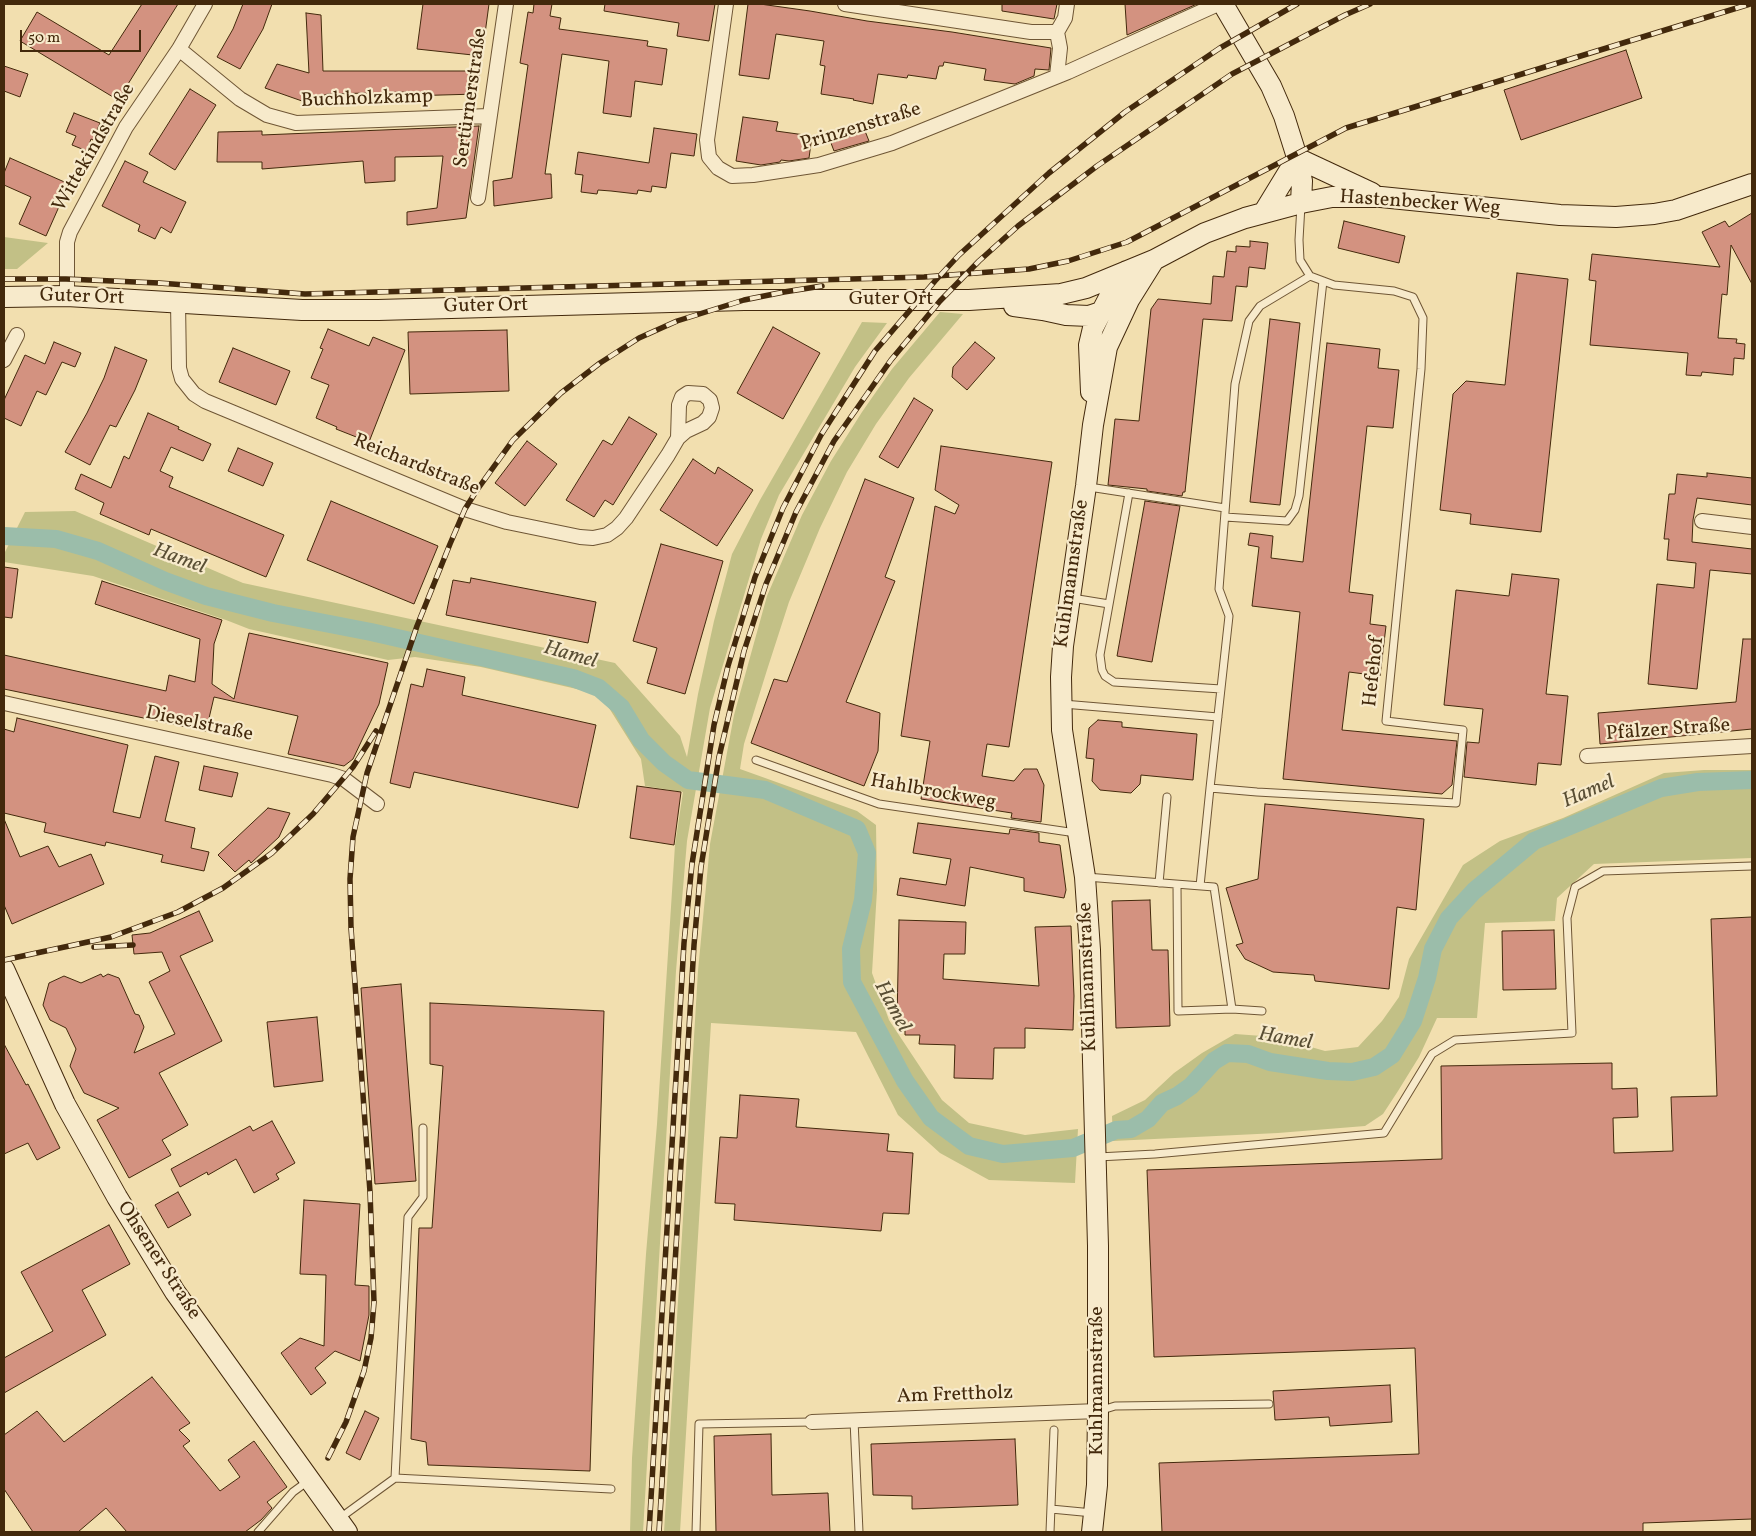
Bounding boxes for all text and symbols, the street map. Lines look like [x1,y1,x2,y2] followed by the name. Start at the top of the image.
[22,20,144,52] scale bar
[450,27,494,169] street label: Sertürnerstraße
[28,28,60,49] text: 50 m
[49,80,141,216] street label: Wittekindstraße
[300,86,434,114] street label: Buchholzkamp
[798,98,924,158] street label: Prinzenstraße
[1339,186,1501,222] street label: Hastenbecker Weg
[39,285,125,311] street label: Guter Ort
[849,288,933,312] street label: Guter Ort
[443,294,529,320] street label: Guter Ort
[349,430,483,502] street label: Reichardstraße
[1051,498,1095,650] street label: Kuhlmannstraße
[149,539,209,581] water label: Hamel
[540,636,600,676] water label: Hamel
[1359,636,1391,708] street label: Hefehof
[143,702,255,748] street label: Dieselstraße
[1605,715,1731,747] street label: Pfälzer Straße
[868,770,998,816] street label: Hahlbrockweg
[1559,771,1619,815] water label: Hamel
[1074,902,1104,1052] street label: Kuhlmannstraße
[867,977,915,1037] water label: Hamel
[1256,1023,1314,1057] water label: Hamel
[111,1197,205,1325] street label: Ohsener Straße
[1086,1306,1110,1456] street label: Kuhlmannstraße
[896,1382,1014,1410] street label: Am Frettholz

